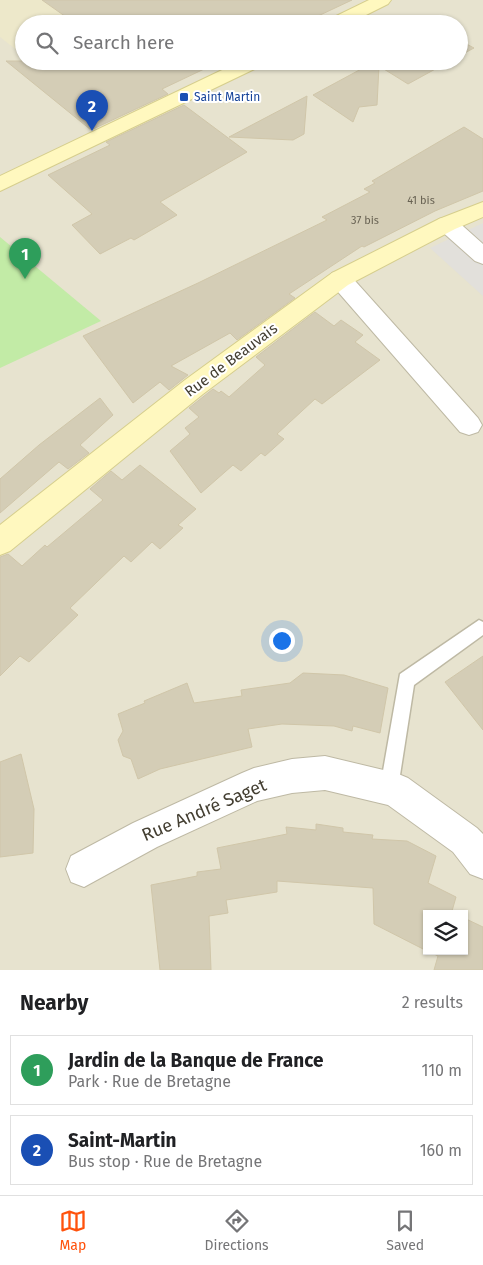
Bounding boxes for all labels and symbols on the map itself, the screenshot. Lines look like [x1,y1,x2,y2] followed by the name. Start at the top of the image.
[76,90,108,131] pin: 2
[194,90,260,104] place label: Saint Martin
[178,91,190,103] marker: Saint Martin
[407,194,435,207] house number: 41 bis
[351,214,379,227] house number: 37 bis
[9,238,41,279] pin: 1
[181,319,281,401] street label: Rue de Beauvais
[269,628,295,654] your location
[138,774,270,846] street label: Rue André Saget

